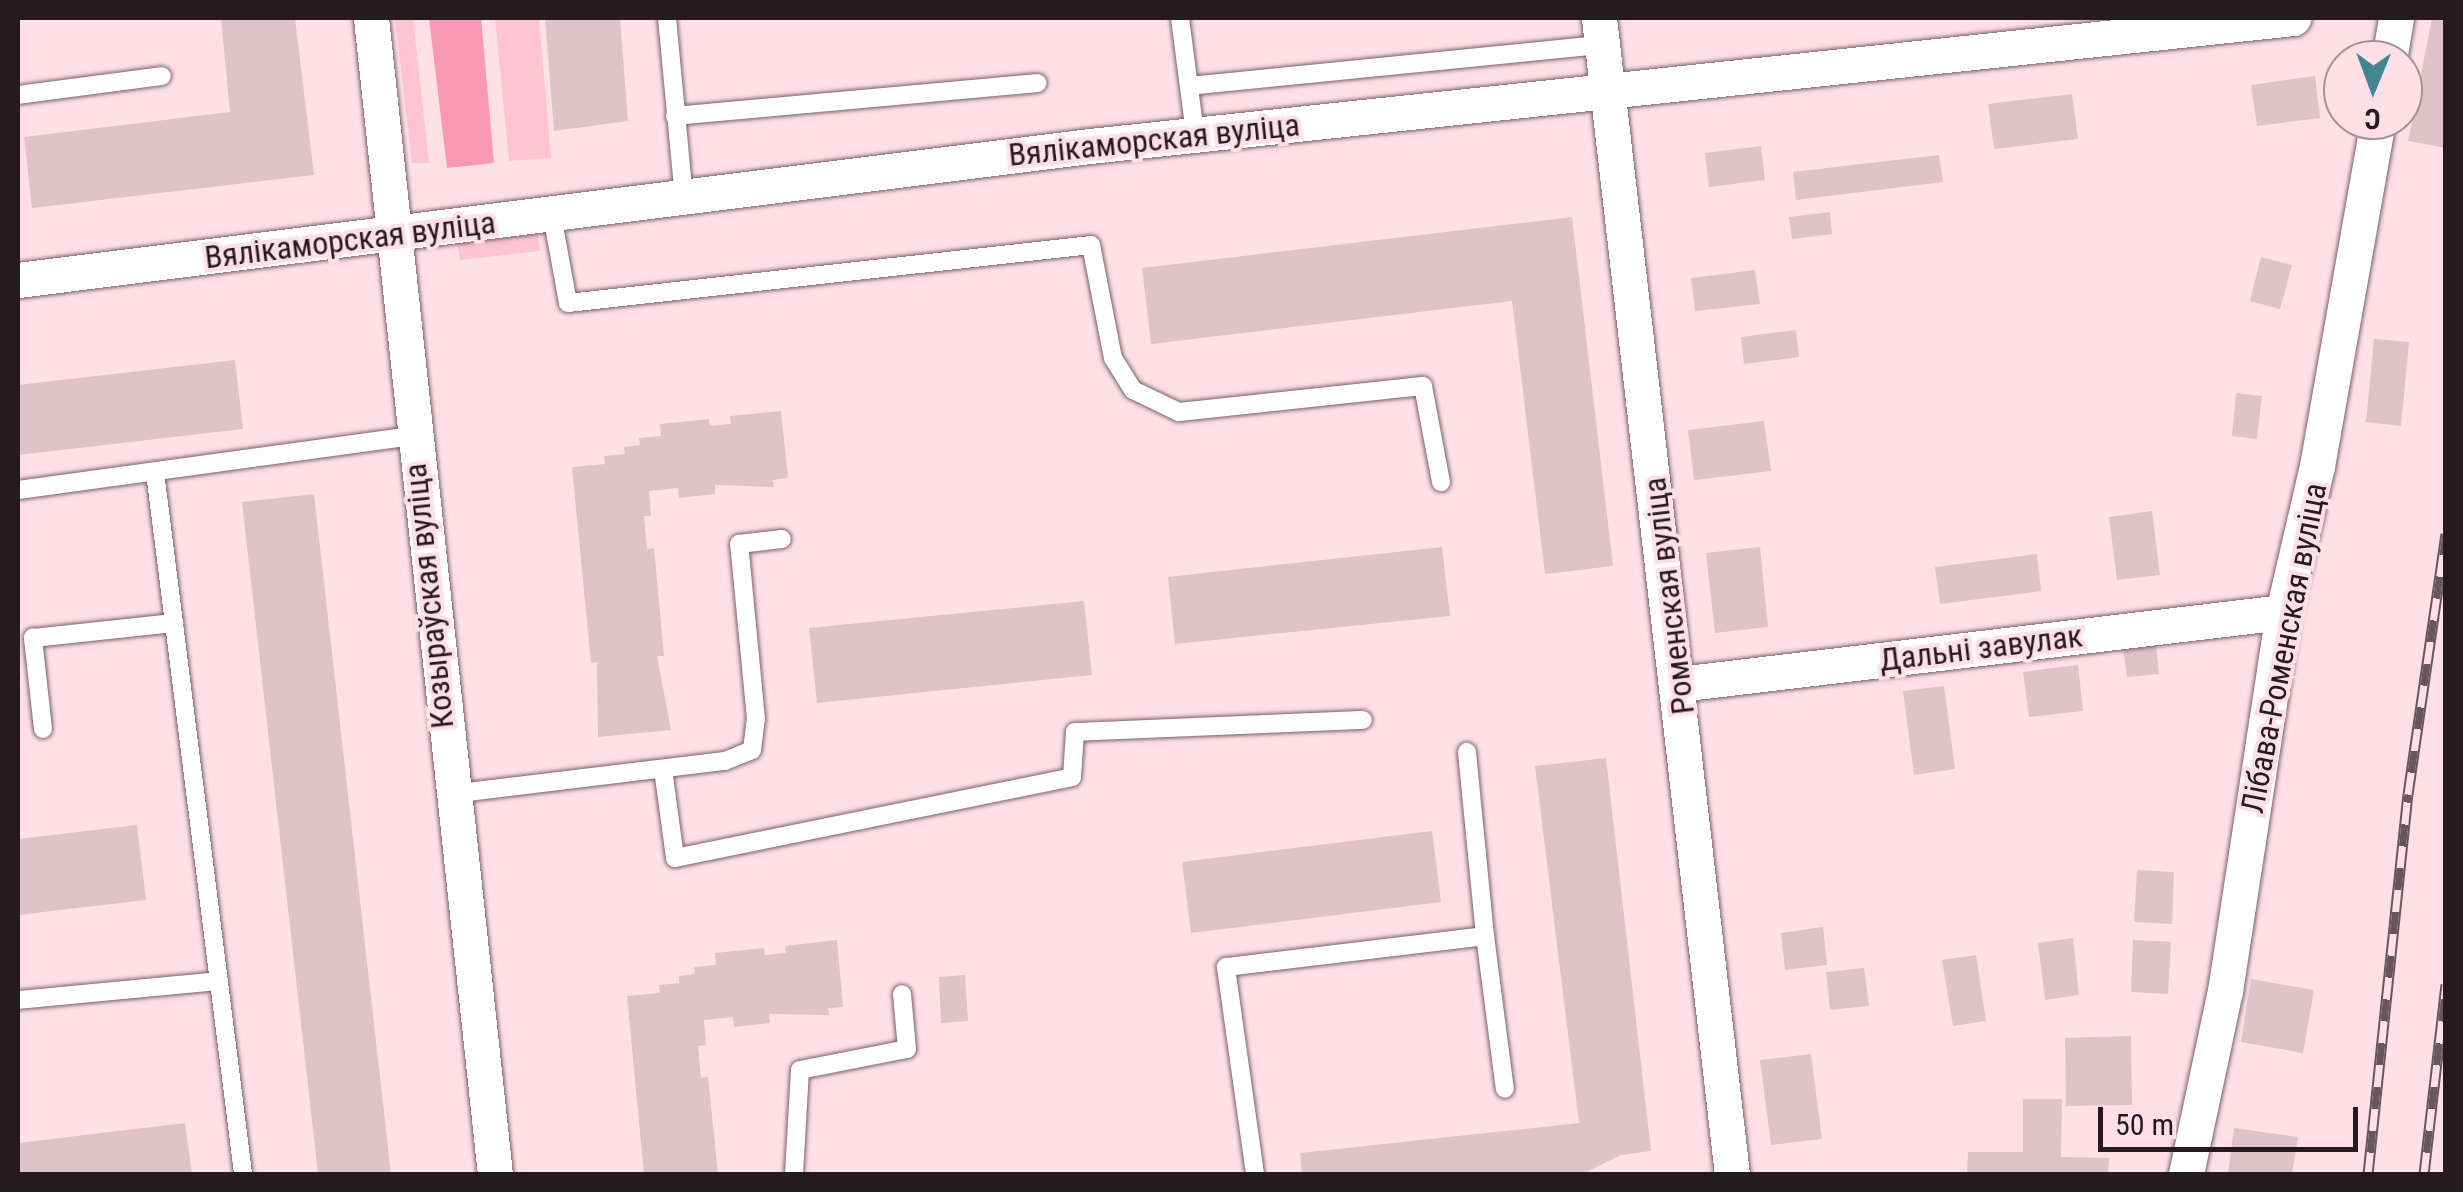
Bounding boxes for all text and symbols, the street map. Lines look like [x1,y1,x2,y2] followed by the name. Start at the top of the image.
[2323,40,2423,140] north arrow
[2364,102,2381,135] text: С
[1007,106,1301,174] street label: Вялікаморская вуліца
[203,203,497,277] street label: Вялікаморская вуліца
[396,462,462,730] street label: Козыраўская вуліца
[1635,475,1703,717] street label: Роменская вуліца
[2233,480,2335,816] street label: Лібава-Роменская вуліца
[1877,616,2085,680] street label: Дальні завулак
[2103,1087,2363,1149] scale bar
[2115,1107,2174,1142] text: 50 m

